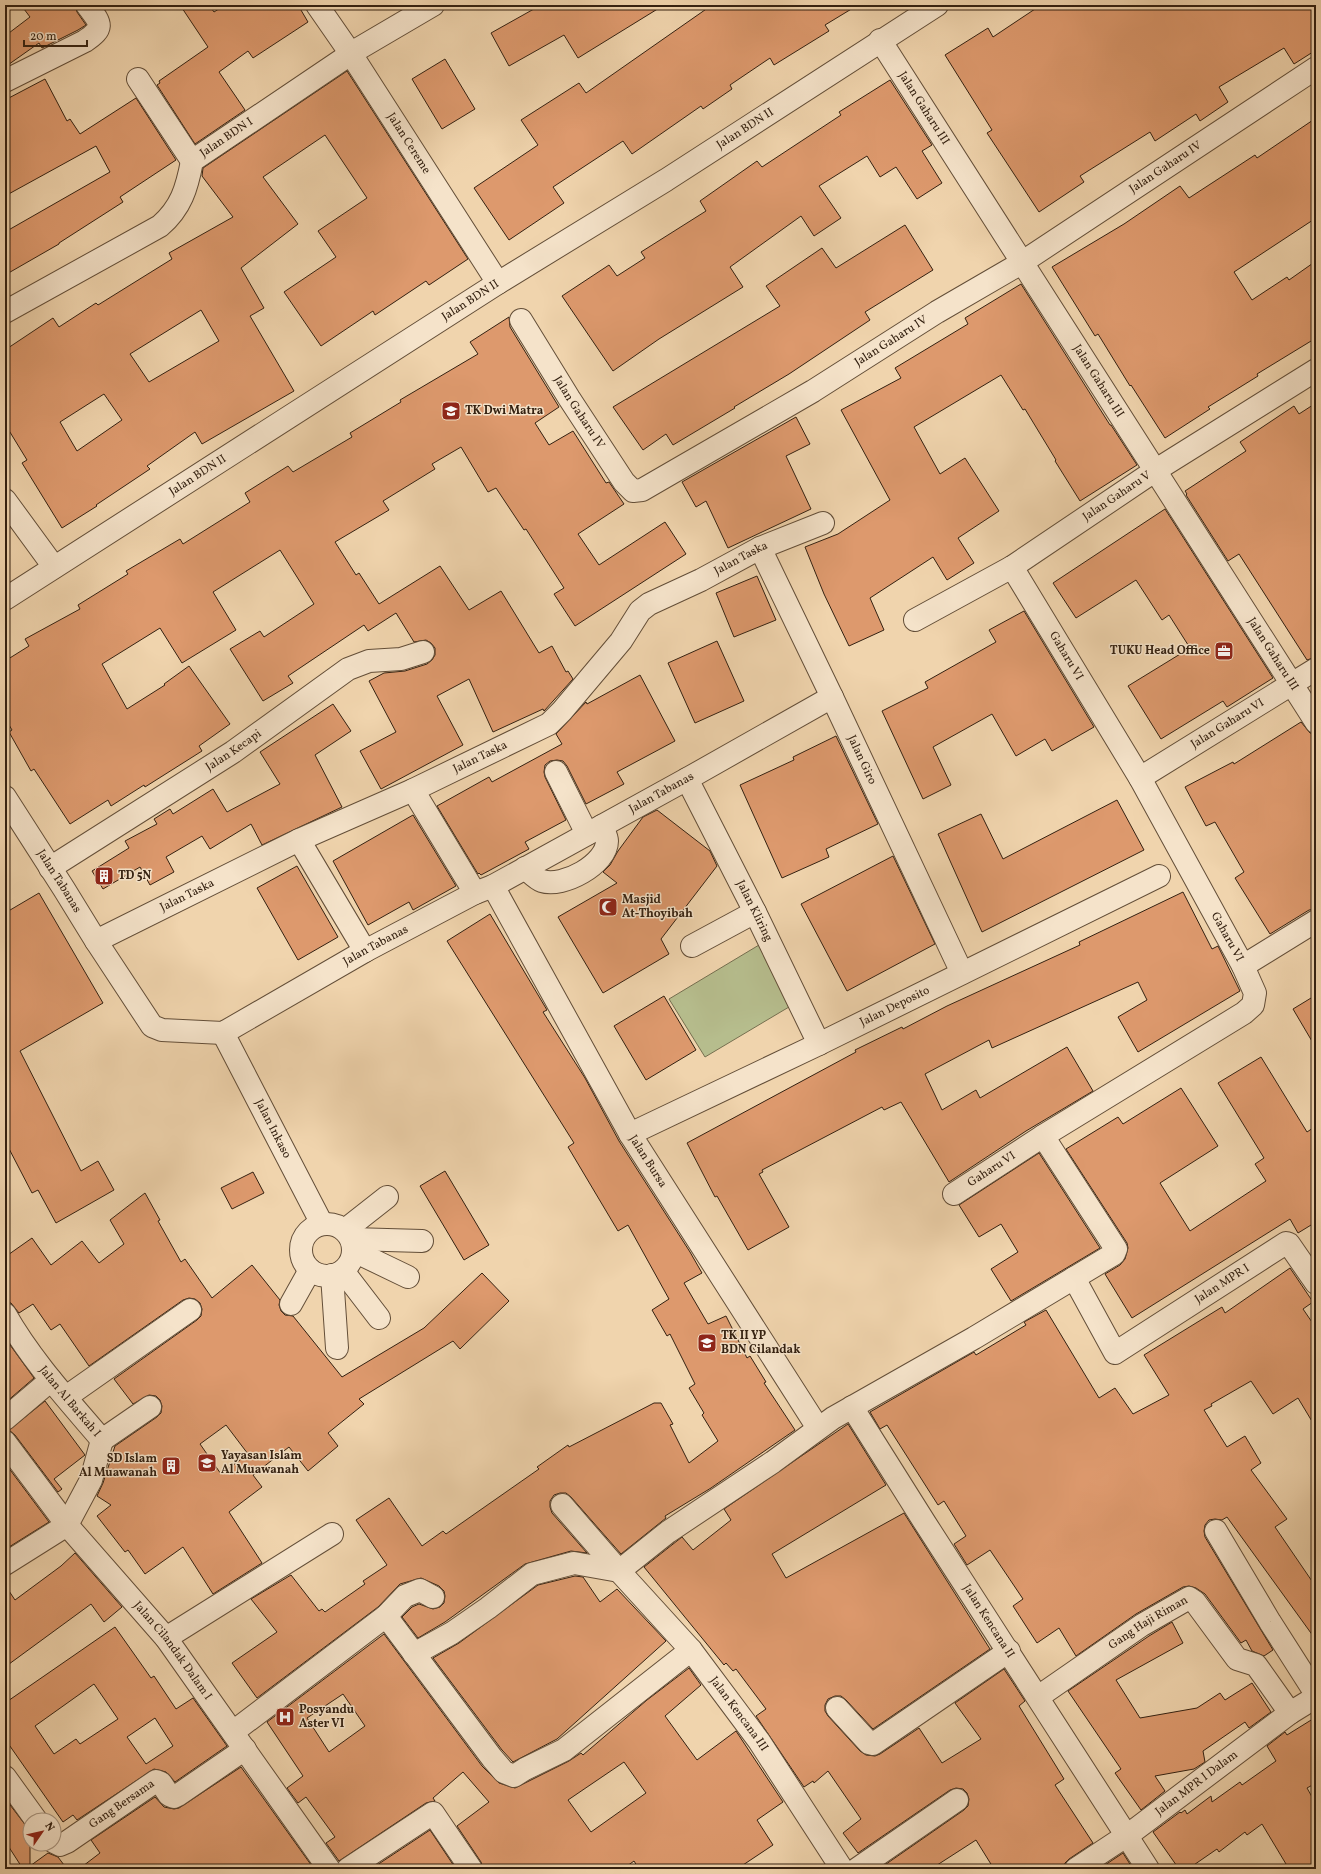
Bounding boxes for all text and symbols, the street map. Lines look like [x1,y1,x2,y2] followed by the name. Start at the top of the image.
[24,22,87,48] scale bar
[30,29,57,45] text: 20 m
[894,69,953,148] street label: Jalan Gaharu III
[714,104,777,153] street label: Jalan BDN II
[383,110,434,177] street label: Jalan Cereme
[197,114,256,161] street label: Jalan BDN I
[1126,138,1205,197] street label: Jalan Gaharu IV
[439,276,502,325] street label: Jalan BDN II
[852,312,931,370] street label: Jalan Gaharu IV
[1069,342,1128,421] street label: Jalan Gaharu III
[549,373,608,452] street label: Jalan Gaharu IV
[440,400,462,422] school or university icon: TK Dwi Matra
[465,403,544,419] place label: TK Dwi Matra
[166,451,230,500] street label: Jalan BDN II
[1080,468,1154,525] street label: Jalan Gaharu V
[711,538,770,579] street label: Jalan Taska
[1243,615,1302,694] street label: Jalan Gaharu III
[1045,629,1087,683] street label: Gaharu VI
[1213,640,1235,662] office icon: TUKU Head Office
[1110,643,1210,659] place label: TUKU Head Office
[1188,695,1267,753] street label: Jalan Gaharu VI
[203,726,265,775] street label: Jalan Kecapi
[843,733,880,787] street label: Jalan Giro
[450,737,510,777] street label: Jalan Taska
[626,769,697,817] street label: Jalan Tabanas
[33,847,85,916] street label: Jalan Tabanas
[93,865,115,887] building icon: TD 5N
[118,868,152,884] place label: TD 5N
[157,875,217,916] street label: Jalan Taska
[732,878,776,944] street label: Jalan Kliring
[622,892,693,922] place label: Masjid At-Thoyibah
[597,896,619,918] mosque icon: Masjid At-Thoyibah
[1207,909,1247,965] street label: Gaharu VI
[340,922,411,970] street label: Jalan Tabanas
[857,982,933,1031] street label: Jalan Deposito
[251,1097,295,1161] street label: Jalan Inkaso
[625,1132,670,1191] street label: Jalan Bursa
[965,1148,1019,1191] street label: Gaharu VI
[1192,1260,1253,1308] street label: Jalan MPR I
[721,1328,801,1358] place label: TK II YP BDN Cilandak
[696,1332,718,1354] school or university icon: TK II YP BDN Cilandak
[35,1363,104,1441] street label: Jalan Al Barkah I
[221,1448,302,1478] place label: Yayasan Islam Al Muawanah
[79,1451,157,1481] place label: SD Islam Al Muawanah
[196,1452,218,1474] school or university icon: Yayasan Islam Al Muawanah
[160,1455,182,1477] building icon: SD Islam Al Muawanah
[959,1581,1018,1661] street label: Jalan Kencana II
[1106,1592,1191,1654] street label: Gang Haji Riman
[130,1598,215,1703] street label: Jalan Cilandak Dalam I
[706,1673,772,1755] street label: Jalan Kencana III
[299,1702,355,1732] place label: Posyandu Aster VI
[274,1706,296,1728] hospital icon: Posyandu Aster VI
[1152,1747,1241,1820] street label: Jalan MPR I Dalam
[86,1776,158,1833] street label: Gang Bersama
[22,1812,62,1852] north arrow
[41,1820,58,1835] text: N

